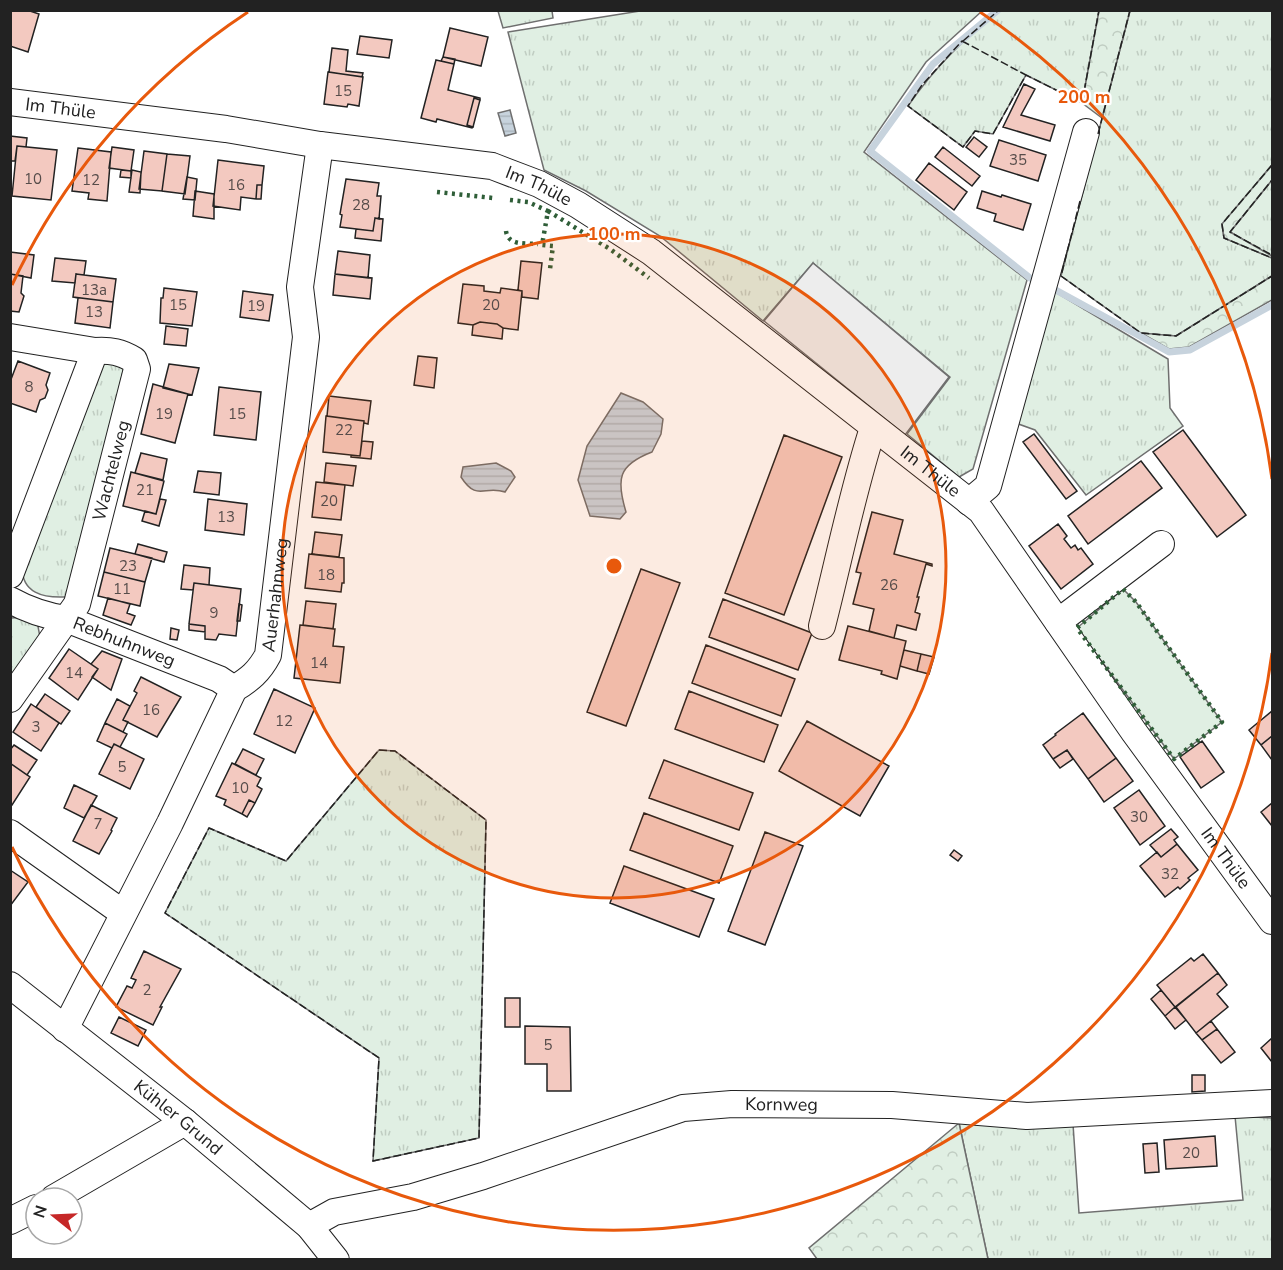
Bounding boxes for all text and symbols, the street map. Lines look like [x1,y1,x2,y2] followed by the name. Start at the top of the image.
[334,81,352,101] house number: 15
[1057,85,1111,109] text: 200 m
[24,92,97,125] street label: Im Thüle
[1009,150,1027,170] house number: 35
[502,160,576,211] street label: Im Thüle
[24,169,42,189] house number: 10
[82,170,100,190] house number: 12
[227,175,245,195] house number: 16
[352,195,370,215] house number: 28
[587,222,641,246] text: 100 m
[81,280,107,300] house number: 13a
[169,295,187,315] house number: 15
[482,295,500,315] house number: 20
[247,296,265,316] house number: 19
[85,302,103,322] house number: 13
[24,377,34,397] house number: 8
[155,404,173,424] house number: 19
[228,404,246,424] house number: 15
[87,418,135,523] street label: Wachtelweg
[335,420,353,440] house number: 22
[895,440,966,503] street label: Im Thüle
[136,480,154,500] house number: 21
[320,491,338,511] house number: 20
[217,507,235,527] house number: 13
[256,537,294,653] street label: Auerhahnweg
[119,556,137,576] house number: 23
[604,556,624,576] centre of rings
[317,565,335,585] house number: 18
[880,575,898,595] house number: 26
[113,579,131,599] house number: 11
[209,603,219,623] house number: 9
[70,611,179,673] street label: Rebhuhnweg
[310,653,328,673] house number: 14
[65,663,83,683] house number: 14
[142,700,160,720] house number: 16
[275,711,293,731] house number: 12
[31,717,41,737] house number: 3
[117,757,127,777] house number: 5
[231,778,249,798] house number: 10
[1130,807,1148,827] house number: 30
[93,814,103,834] house number: 7
[1195,822,1256,894] street label: Im Thüle
[1161,864,1179,884] house number: 32
[142,980,152,1000] house number: 2
[543,1035,553,1055] house number: 5
[129,1074,228,1161] street label: Kühler Grund
[745,1092,818,1117] street label: Kornweg
[1182,1143,1200,1163] house number: 20
[24,1186,84,1246] north arrow
[28,1203,53,1221] text: N

